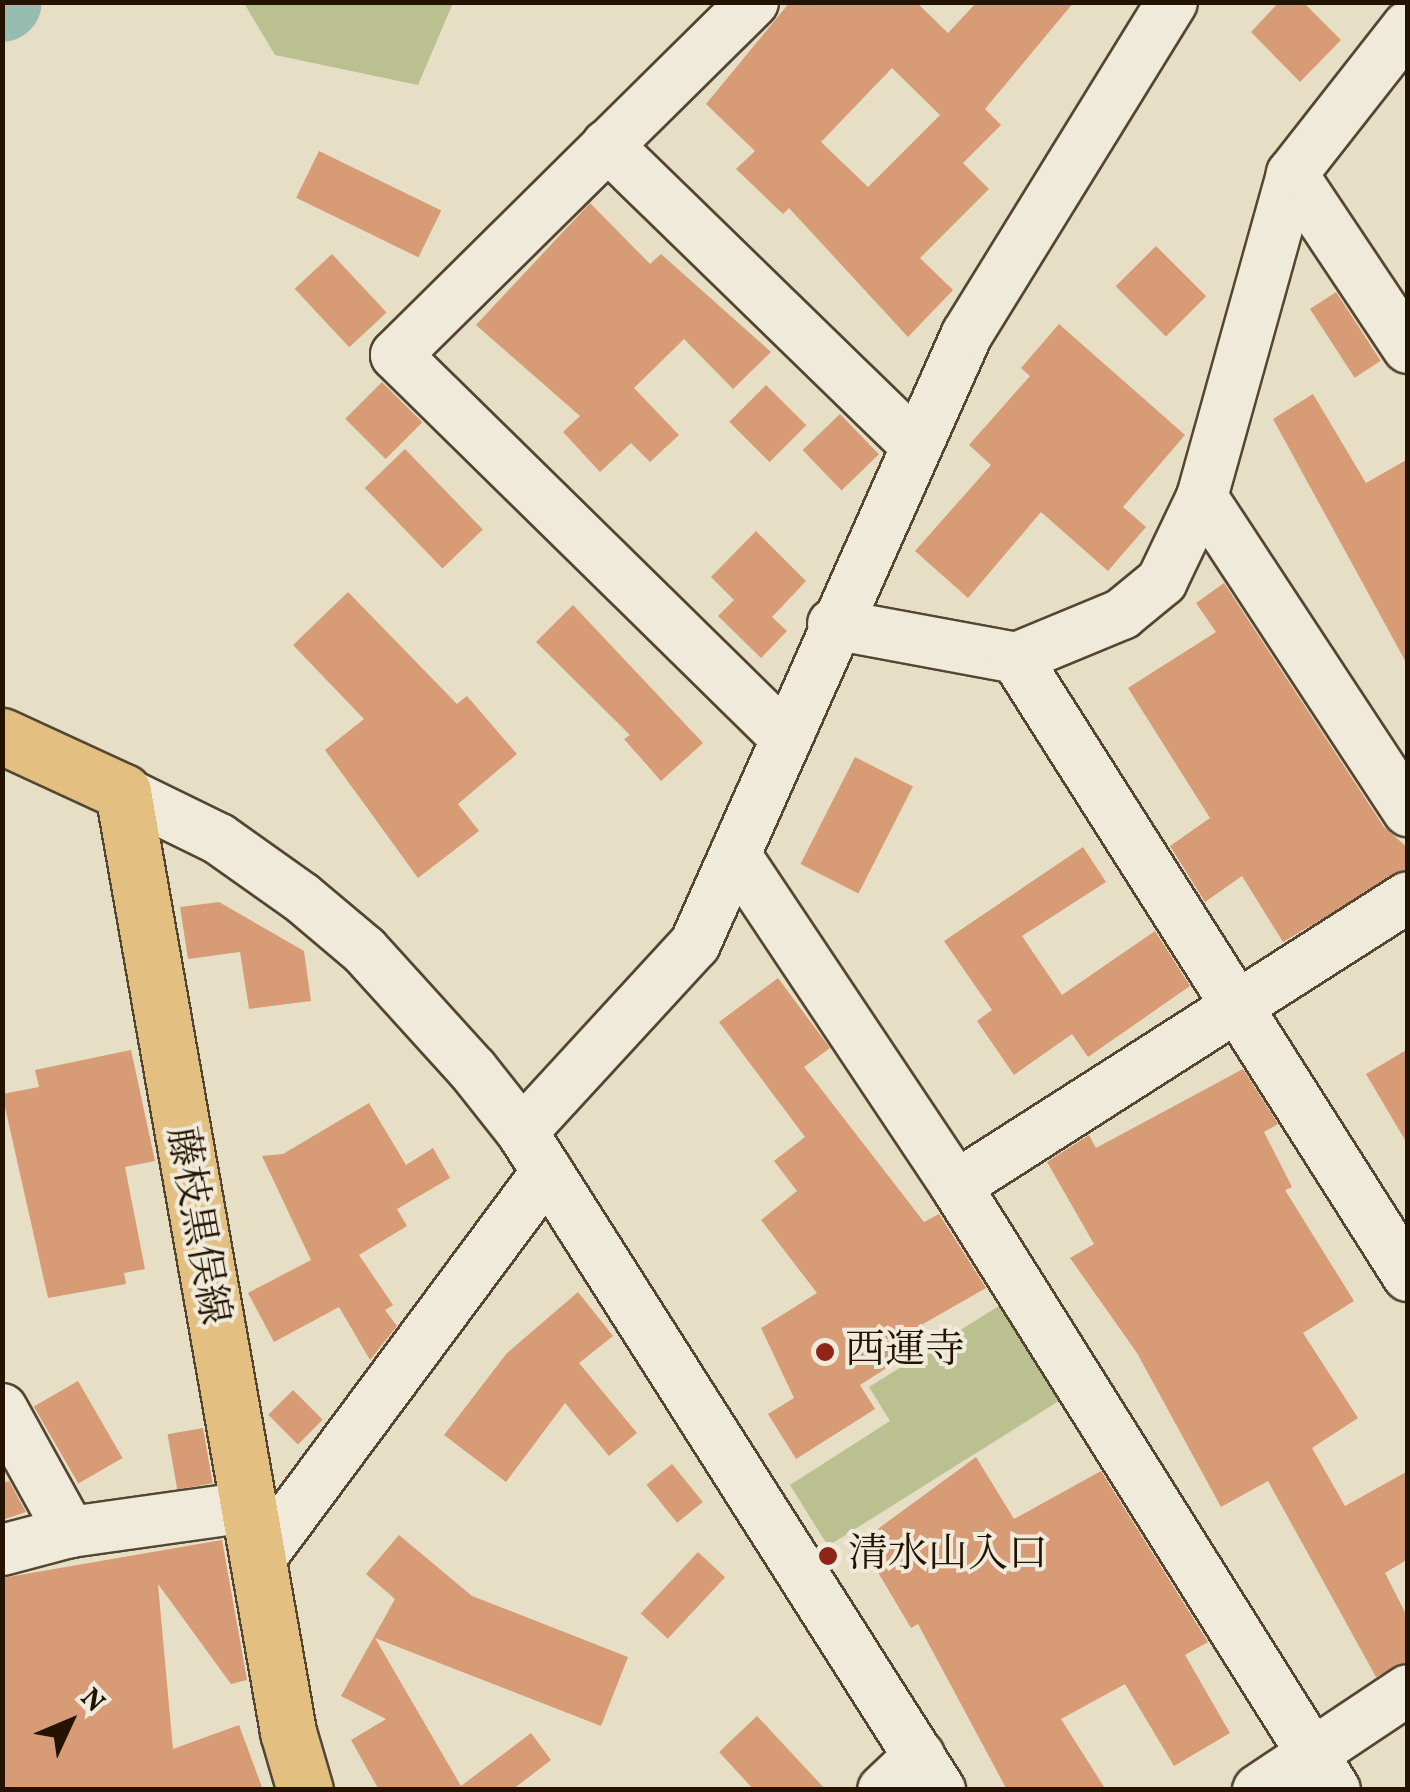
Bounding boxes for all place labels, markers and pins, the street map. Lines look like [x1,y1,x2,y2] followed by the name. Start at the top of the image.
[845,1328,965,1376] place label: 西運寺
[814,1341,836,1363] marker: 西運寺
[848,1532,1048,1580] place label: 清水山入口
[817,1545,839,1567] marker: 清水山入口

